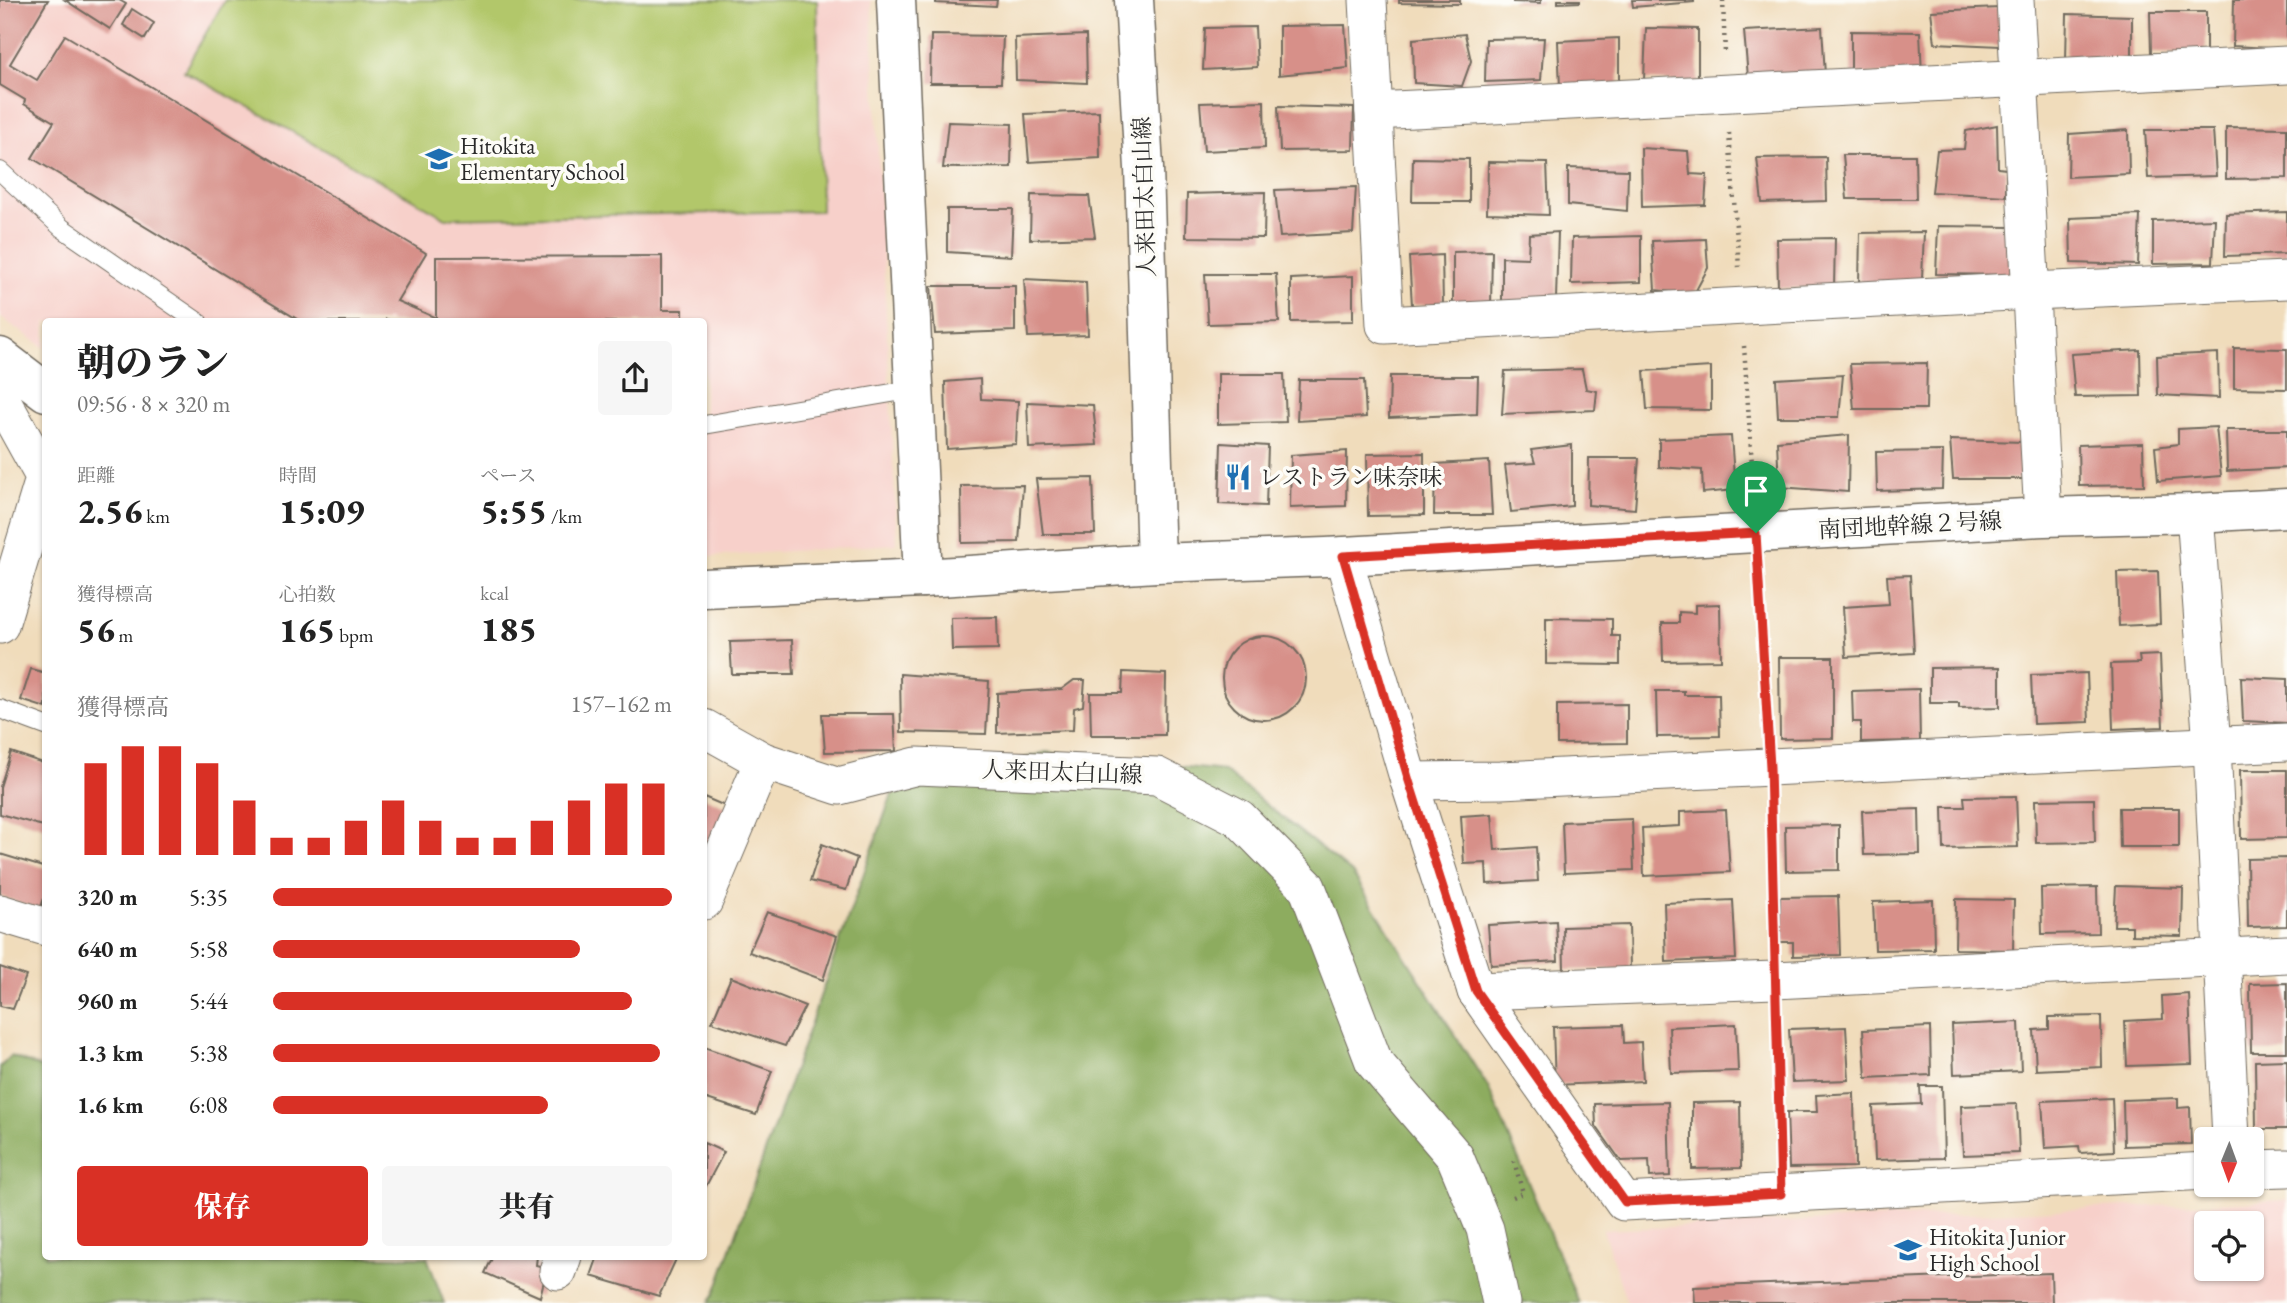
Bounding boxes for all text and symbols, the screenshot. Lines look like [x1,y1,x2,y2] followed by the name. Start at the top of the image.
[1126,116,1162,278] street label: 人来田太白山線
[460,131,626,187] place label: Hitokita Elementary School
[424,144,454,174] school or university icon: Hitokita Elementary School
[77,338,229,387] text: 朝のラン
[598,341,672,415] button: share
[77,389,230,419] text: 09:56 · 8 × 320 m
[1726,461,1786,533] pin
[1223,462,1253,492] restaurant icon: レストラン味奈味
[1259,462,1442,492] place label: レストラン味奈味
[77,463,115,488] text: 距離
[279,463,317,488] text: 時間
[480,463,536,488] text: ペース
[1737,472,1775,510] icon: arrive
[77,488,143,533] text: 2.56
[279,488,364,533] text: 15:09
[480,488,547,533] text: 5:55
[143,504,170,529] text: km
[547,504,582,529] text: /km
[1817,505,2003,545] street label: 南団地幹線２号線
[480,581,509,606] text: kcal
[77,582,153,607] text: 獲得標高
[279,582,336,607] text: 心拍数
[480,606,537,651] text: 185
[77,607,115,652] text: 56
[279,607,335,652] text: 165
[115,623,133,648] text: m
[335,623,374,648] text: bpm
[571,689,672,719] text: 157–162 m
[77,692,169,722] text: 獲得標高
[981,754,1143,790] street label: 人来田太白山線
[77,882,138,912] text: 320 m
[189,882,228,912] text: 5:35
[77,934,138,964] text: 640 m
[189,934,228,964] text: 5:58
[77,986,138,1016] text: 960 m
[189,986,228,1016] text: 5:44
[77,1038,144,1068] text: 1.3 km
[189,1038,228,1068] text: 5:38
[77,1090,144,1120] text: 1.6 km
[189,1090,228,1120] text: 6:08
[2194,1127,2264,1197] north arrow
[2194,1127,2264,1281] map controls
[77,1166,368,1246] button: 保存
[382,1166,672,1246] button: 共有
[2194,1211,2264,1281] button: locate
[1929,1222,2066,1278] place label: Hitokita Junior High School
[1893,1235,1923,1265] school or university icon: Hitokita Junior High School

